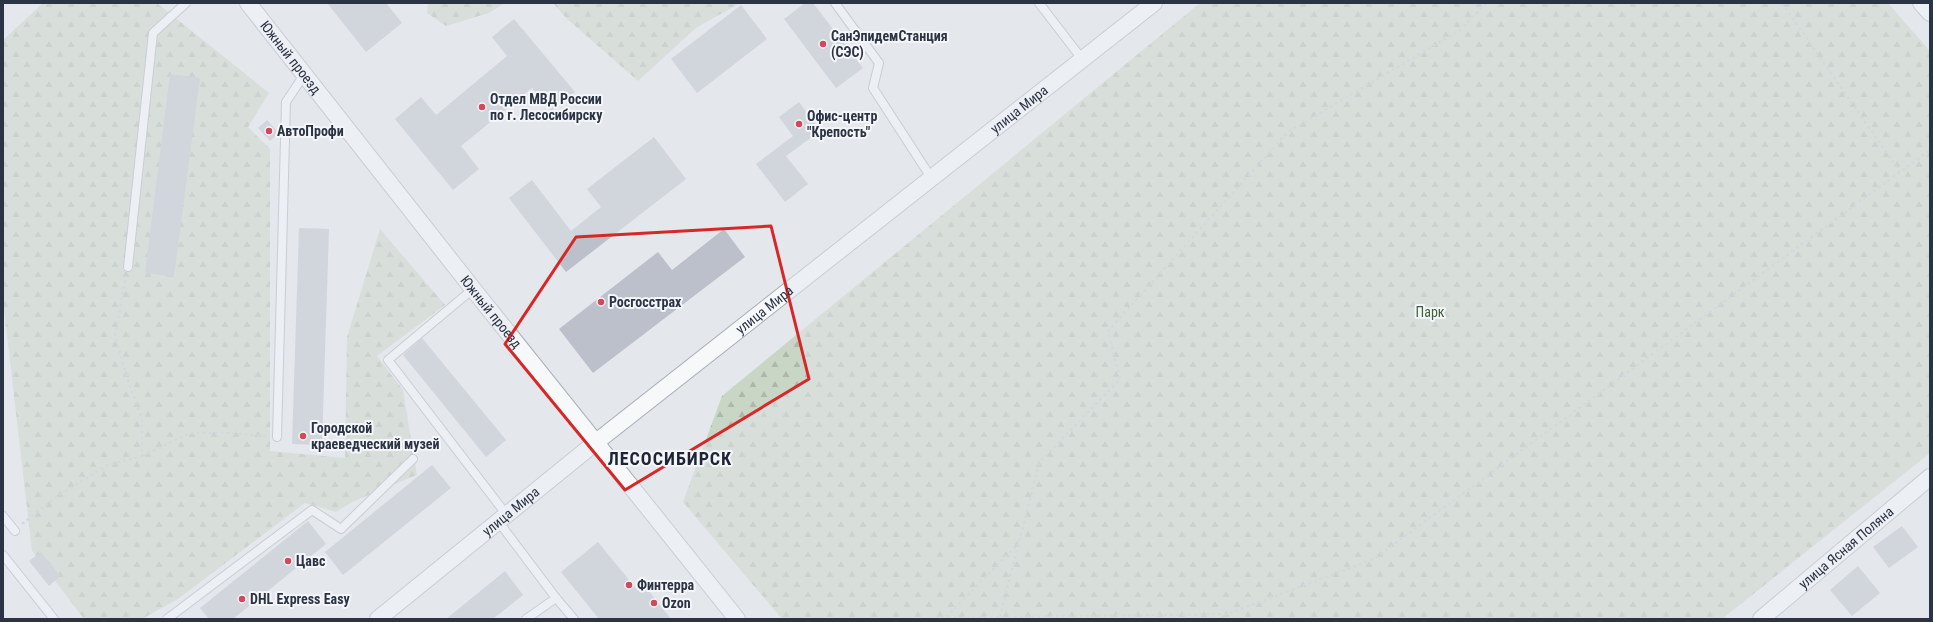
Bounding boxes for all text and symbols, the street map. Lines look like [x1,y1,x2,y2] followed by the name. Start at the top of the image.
[257,18,325,97] street label: Южный проезд
[831,28,948,61] place label: СанЭпидемСтанция (СЭС)
[818,39,828,49] marker: СанЭпидемСтанция (СЭС)
[987,82,1051,137] street label: улица Мира
[490,91,603,123] place label: Отдел МВД России по г. Лесосибирску
[477,102,487,112] marker: Отдел МВД России по г. Лесосибирску
[807,108,877,140] place label: Офис-центр "Крепость"
[794,119,804,129] marker: Офис-центр "Крепость"
[277,123,344,139] place label: АвтоПрофи
[264,126,274,136] marker: АвтоПрофи
[457,272,525,352] street label: Южный проезд
[733,282,796,337] street label: улица Мира
[609,294,682,310] place label: Росгосстрах
[596,297,606,307] marker: Росгосстрах
[1415,304,1445,320] park label: Парк
[311,420,440,452] place label: Городской краеведческий музей
[298,431,308,441] marker: Городской краеведческий музей
[608,448,732,469] district label: ЛЕСОСИБИРСК
[479,484,542,539] street label: улица Мира
[1795,503,1897,592] street label: улица Ясная Поляна
[296,553,326,569] place label: Цавс
[283,556,293,566] marker: Цавс
[637,577,695,593] place label: Финтерра
[624,580,634,590] marker: Финтерра
[250,591,351,607] place label: DHL Express Easy
[237,594,247,604] marker: DHL Express Easy
[662,595,691,611] place label: Ozon
[649,598,659,608] marker: Ozon

